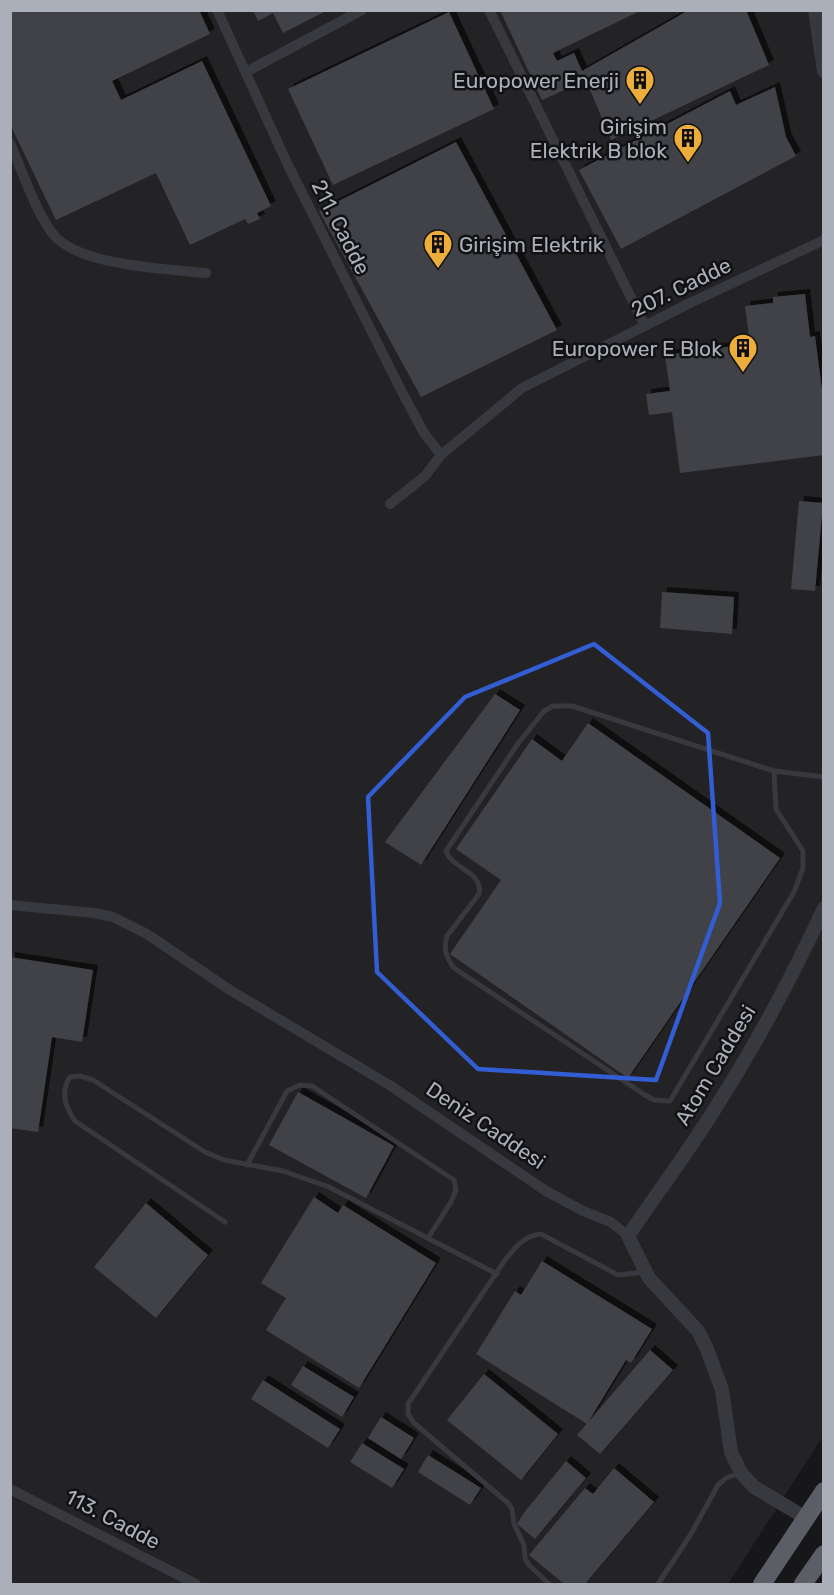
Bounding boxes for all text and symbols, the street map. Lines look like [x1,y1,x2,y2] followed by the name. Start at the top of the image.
[624,64,656,106] building icon: Europower Enerji
[453,68,619,93] place label: Europower Enerji
[530,114,667,163] place label: Girişim Elektrik B blok
[672,122,704,164] building icon: Girişim Elektrik B blok
[306,175,376,279] street label: 211. Cadde
[422,228,454,270] building icon: Girişim Elektrik
[459,232,604,257] place label: Girişim Elektrik
[627,252,735,322] street label: 207. Cadde
[727,332,759,374] building icon: Europower E Blok
[552,336,722,361] place label: Europower E Blok
[669,1000,761,1130] street label: Atom Caddesi
[422,1076,550,1174] street label: Deniz Caddesi
[61,1484,165,1554] street label: 113. Cadde

